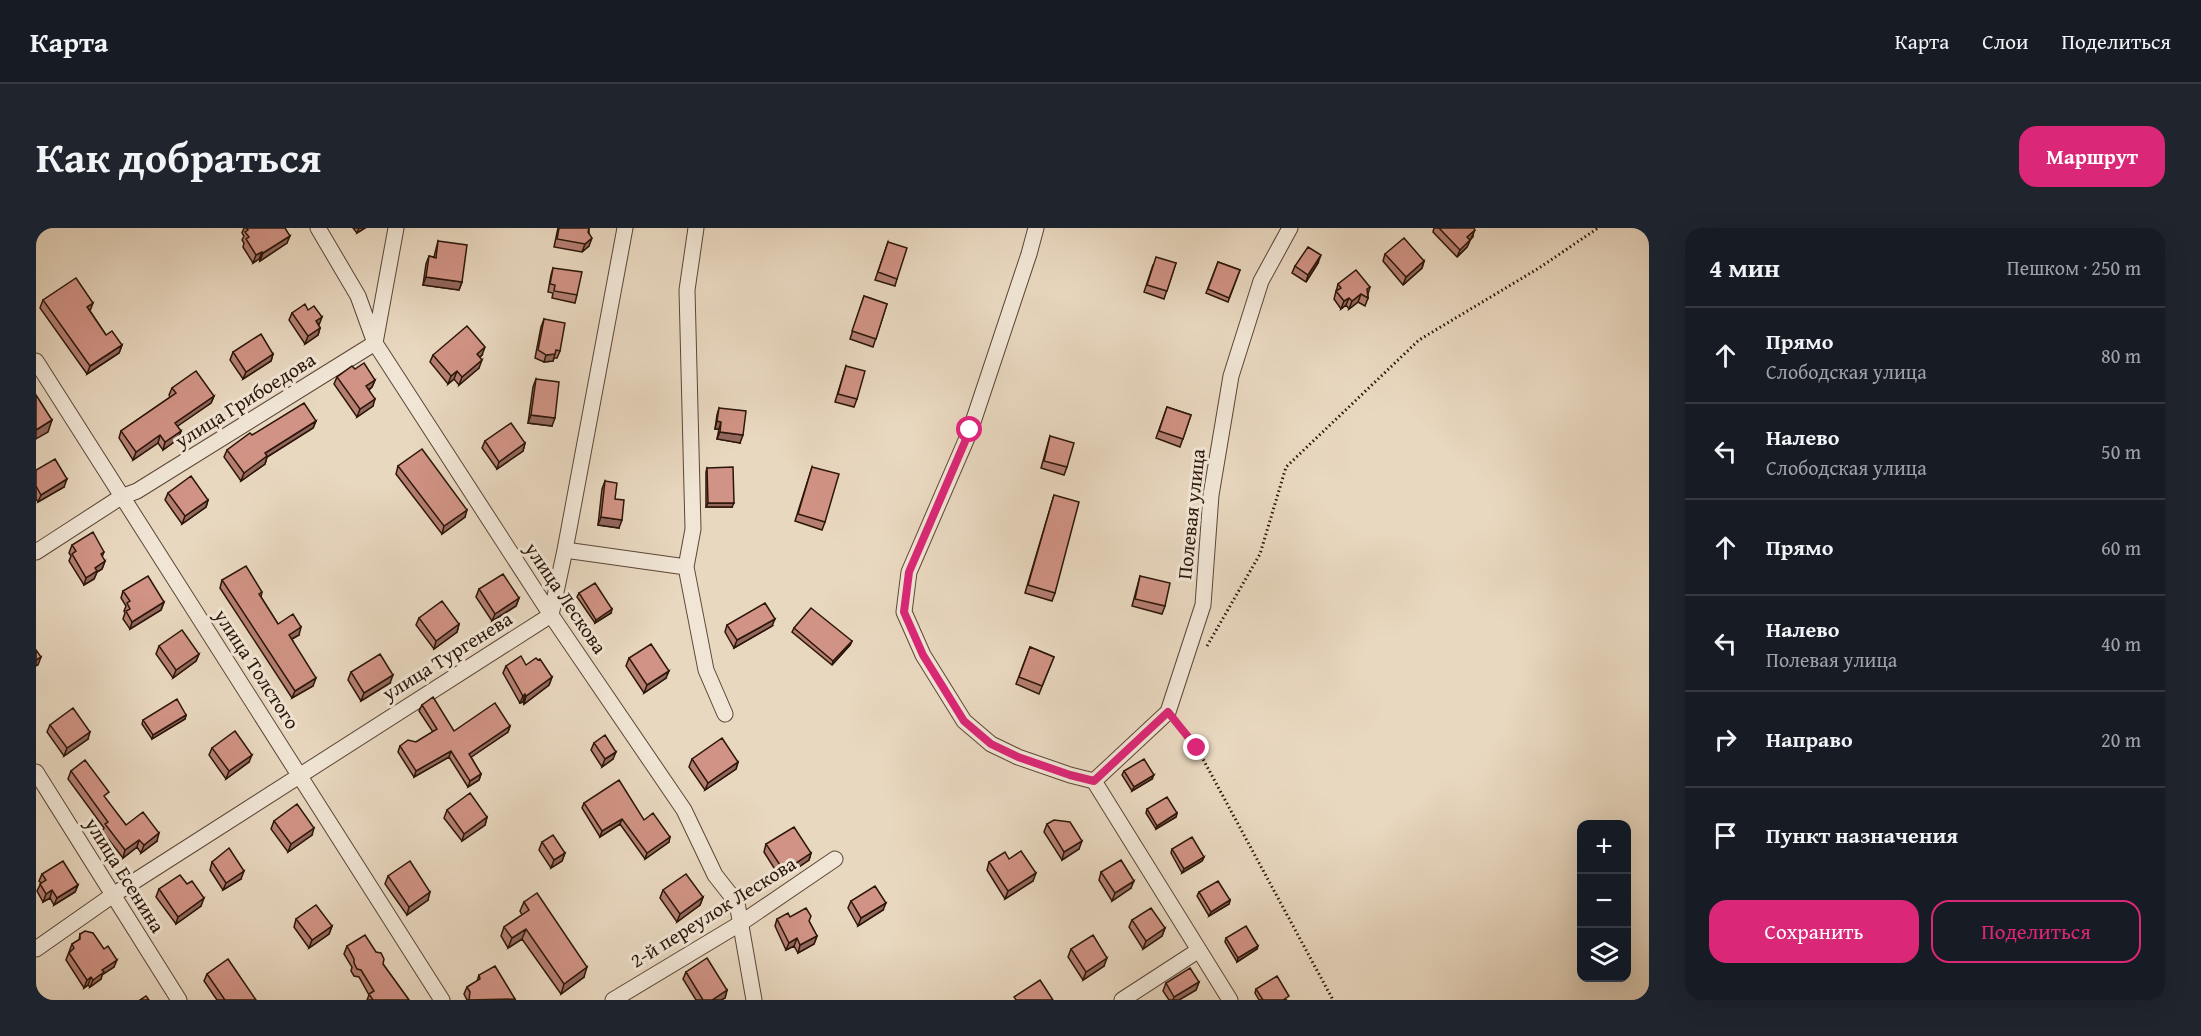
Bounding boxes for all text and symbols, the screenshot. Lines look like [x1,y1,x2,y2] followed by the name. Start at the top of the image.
[30,21,108,62] text: Карта
[1895,26,1949,57] text: Карта
[1982,26,2028,57] text: Слои
[2061,26,2171,57] text: Поделиться
[36,126,321,187] text: Как добраться
[2019,126,2165,187] button: Маршрут
[1709,248,1780,287] text: 4 мин
[2007,253,2141,282] text: Пешком · 250 m
[1766,325,1833,357] text: Прямо
[1709,339,1742,372] icon: ahead
[2101,341,2141,370] text: 80 m
[168,344,321,455] street label: улица Грибоедова
[1766,357,1927,386] text: Слободская улица
[956,416,982,442] route start
[1766,421,1839,453] text: Налево
[1709,435,1742,468] icon: left
[2101,437,2141,466] text: 50 m
[1169,447,1212,581] street label: Полевая улица
[1766,453,1927,482] text: Слободская улица
[1709,531,1742,564] icon: ahead
[1766,531,1833,563] text: Прямо
[2101,533,2141,562] text: 60 m
[518,535,615,660] street label: улица Лескова
[207,602,307,735] street label: улица Толстого
[375,604,518,708] street label: улица Тургенева
[1766,613,1839,645] text: Налево
[1709,627,1742,660] icon: left
[2101,629,2141,658] text: 40 m
[1766,645,1897,674] text: Полевая улица
[1709,723,1742,756] icon: right
[1766,723,1853,755] text: Направо
[2101,725,2141,754] text: 20 m
[1183,734,1209,760] route end
[78,810,173,939] street label: улица Есенина
[1709,819,1742,852] icon: arrive
[1766,819,1958,851] text: Пункт назначения
[1577,820,1631,982] map controls
[1577,820,1631,874] button: +
[624,848,802,974] street label: 2-й переулок Лескова
[1577,874,1631,928] button: −
[1709,900,1919,963] button: Сохранить
[1931,900,2141,963] button: Поделиться
[1577,928,1631,982] button: layers

